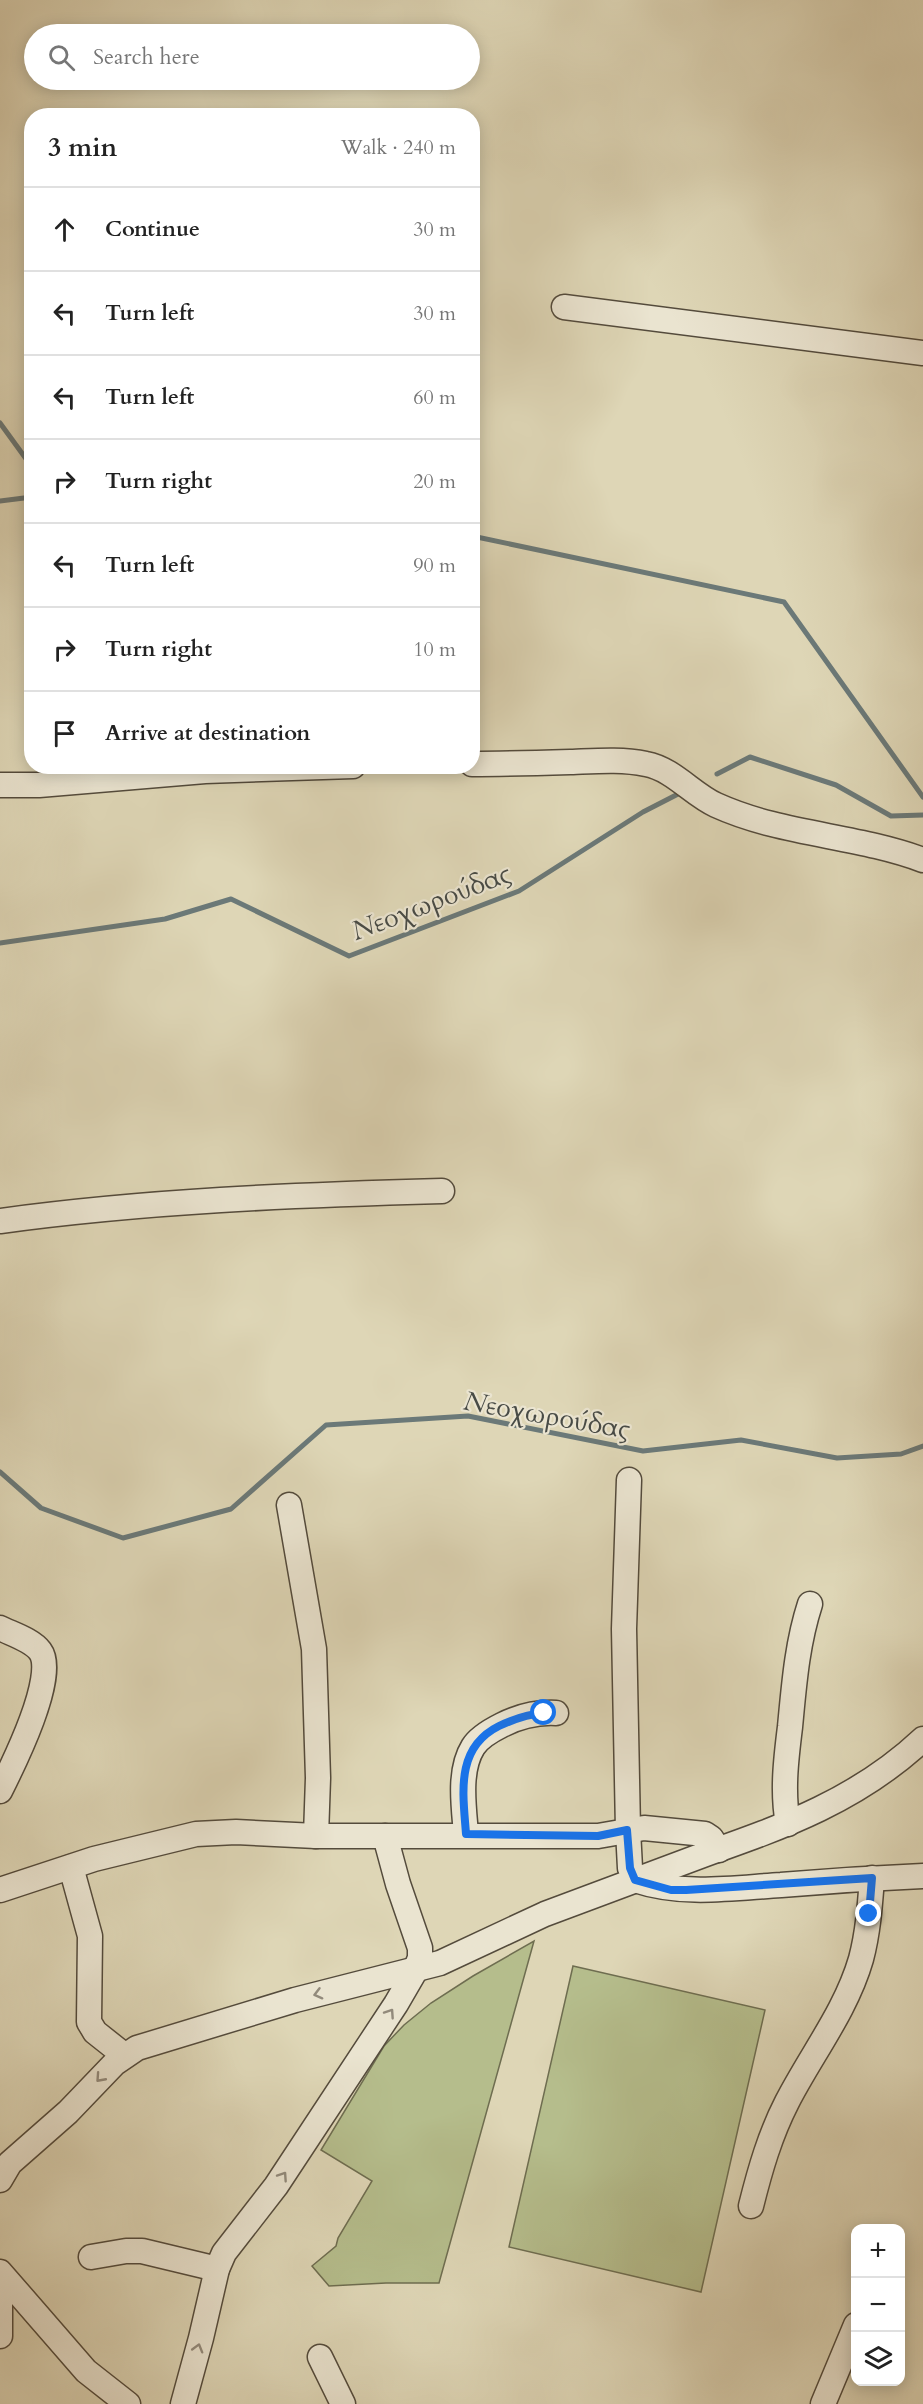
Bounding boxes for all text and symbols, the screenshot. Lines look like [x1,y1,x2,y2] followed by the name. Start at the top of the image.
[24,24,480,90] search box
[45,41,78,74] icon: search
[93,42,200,72] text: Search here
[48,130,117,165] text: 3 min
[341,134,456,161] text: Walk · 240 m
[48,213,81,246] icon: ahead
[105,214,200,244] text: Continue
[413,216,456,243] text: 30 m
[48,297,81,330] icon: left
[105,298,194,328] text: Turn left
[413,300,456,327] text: 30 m
[48,381,81,414] icon: left
[105,382,194,412] text: Turn left
[413,384,456,411] text: 60 m
[48,465,81,498] icon: right
[105,466,212,496] text: Turn right
[413,468,456,495] text: 20 m
[48,549,81,582] icon: left
[105,550,194,580] text: Turn left
[413,552,456,579] text: 90 m
[48,633,81,666] icon: right
[105,634,212,664] text: Turn right
[413,636,456,663] text: 10 m
[48,717,81,750] icon: arrive
[105,718,310,748] text: Arrive at destination
[346,855,516,950] water label: Νεοχωρούδας
[461,1383,633,1448] water label: Νεοχωρούδας
[530,1699,556,1725] route start
[855,1900,881,1926] route end
[313,1987,324,1999] one-way arrow
[383,2009,394,2020] one-way arrow
[96,2071,107,2082] one-way arrow
[275,2172,286,2183] one-way arrow
[851,2224,905,2386] map controls
[851,2224,905,2278] button: +
[851,2278,905,2332] button: −
[851,2332,905,2386] button: layers
[191,2343,203,2354] one-way arrow

